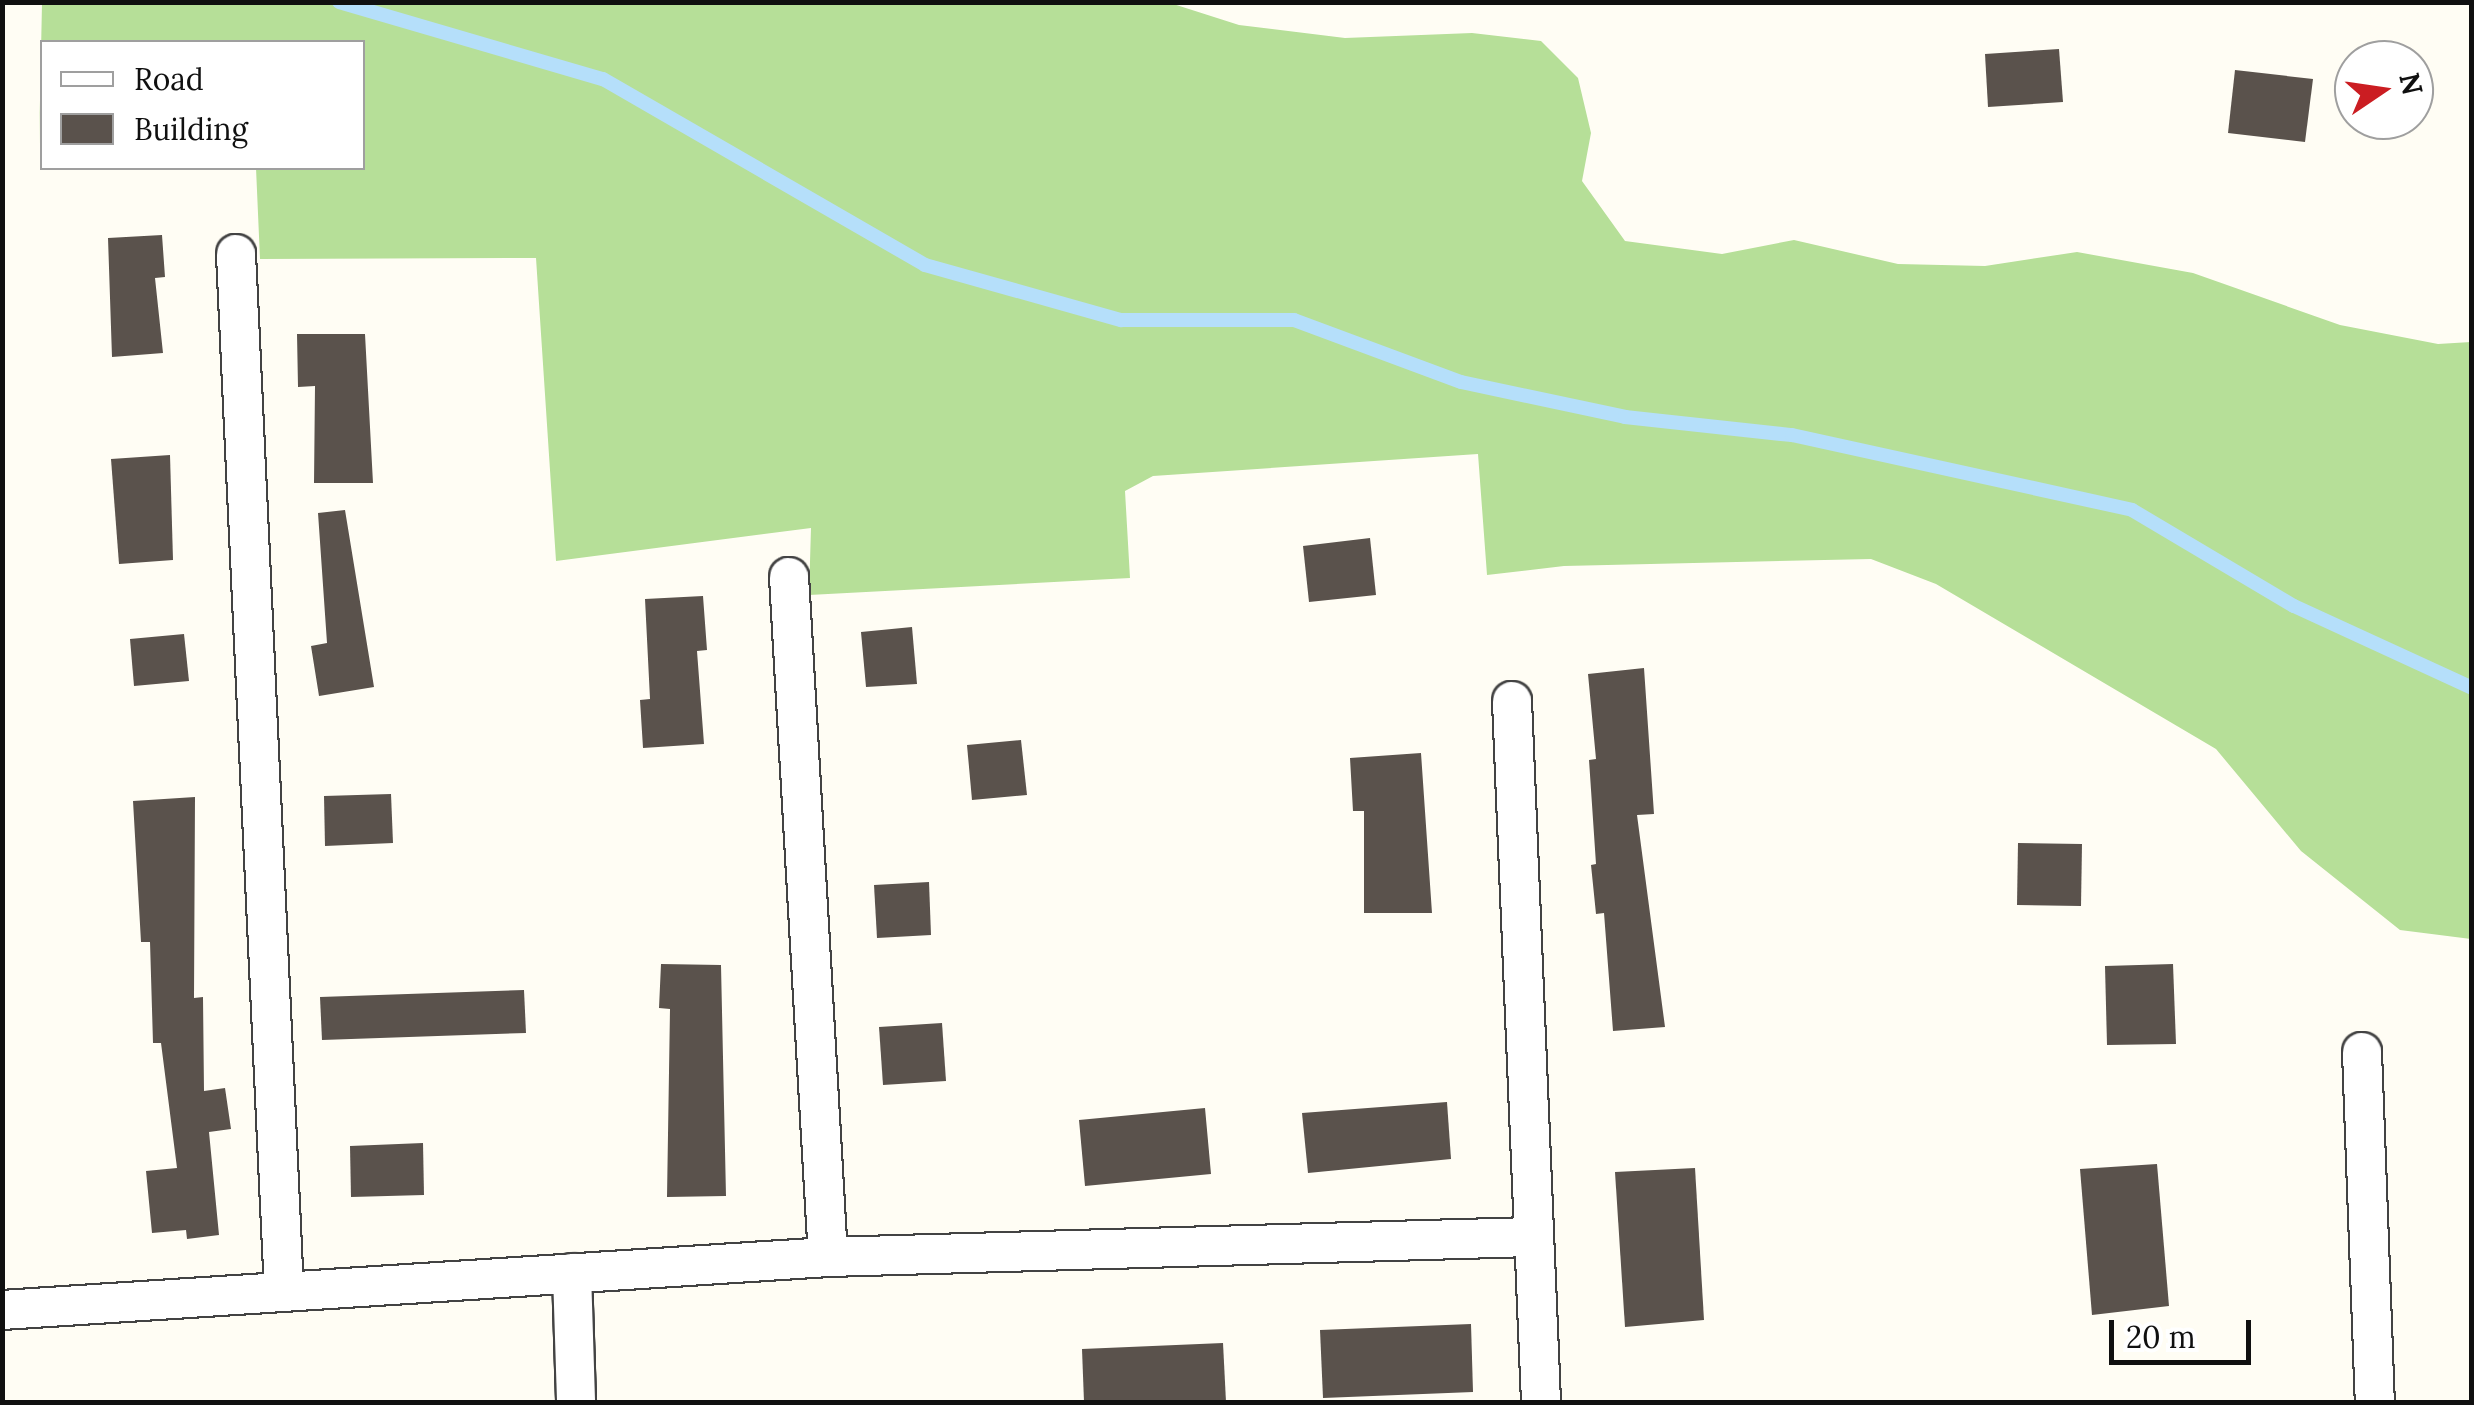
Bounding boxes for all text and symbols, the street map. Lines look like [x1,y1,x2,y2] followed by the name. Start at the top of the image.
[40,40,365,170] legend
[2334,40,2434,140] north arrow
[134,60,204,98] text: Road
[2391,69,2431,98] text: N
[134,110,248,148] text: Building
[2114,1300,2256,1362] scale bar
[2126,1318,2195,1356] text: 20 m

